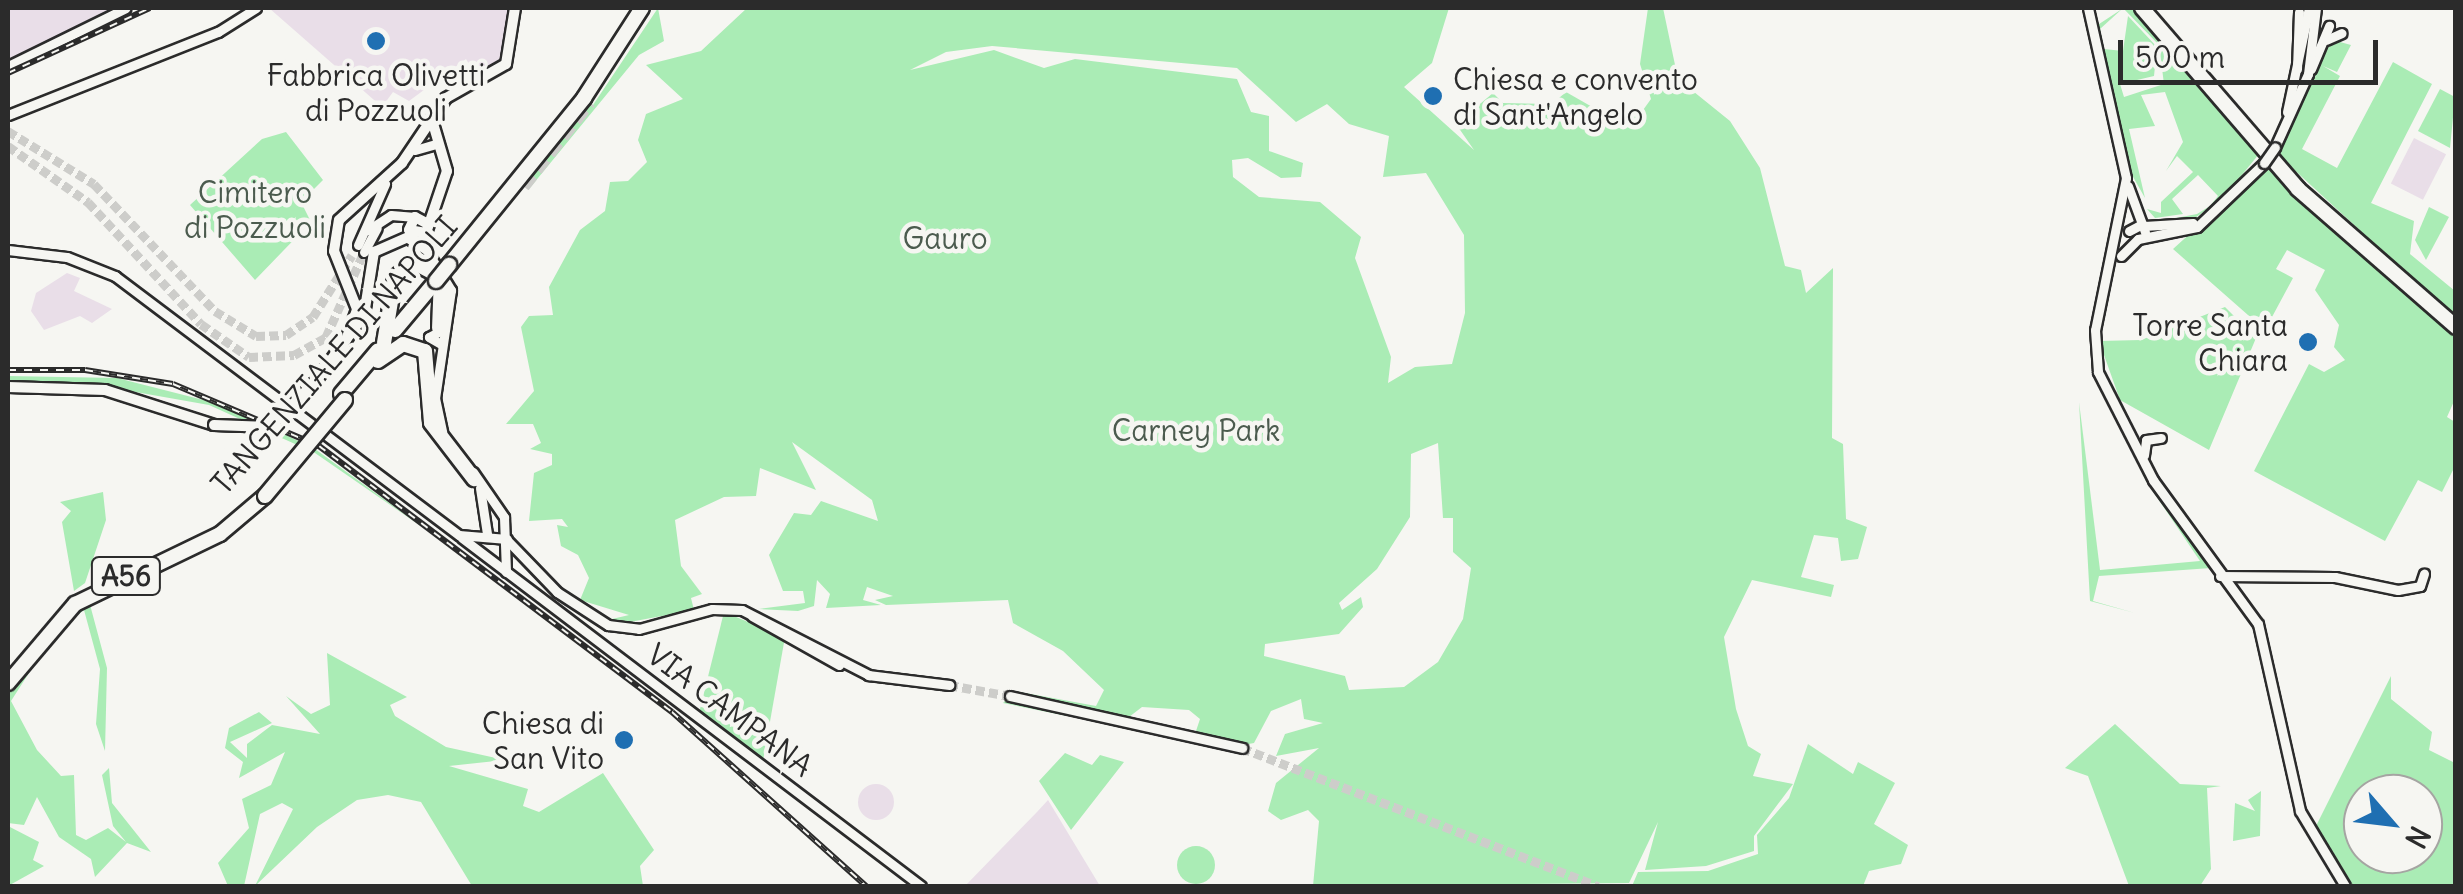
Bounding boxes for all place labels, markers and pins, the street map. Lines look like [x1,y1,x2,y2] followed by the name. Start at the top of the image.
[365,30,387,52] marker: Fabbrica Olivetti di Pozzuoli
[267,57,485,128] place label: Fabbrica Olivetti di Pozzuoli
[1453,61,1698,132] place label: Chiesa e convento di Sant'Angelo
[1422,85,1444,107] marker: Chiesa e convento di Sant'Angelo
[2132,307,2288,378] place label: Torre Santa Chiara
[2297,331,2319,353] marker: Torre Santa Chiara
[482,705,604,776] place label: Chiesa di San Vito
[613,729,635,751] marker: Chiesa di San Vito

